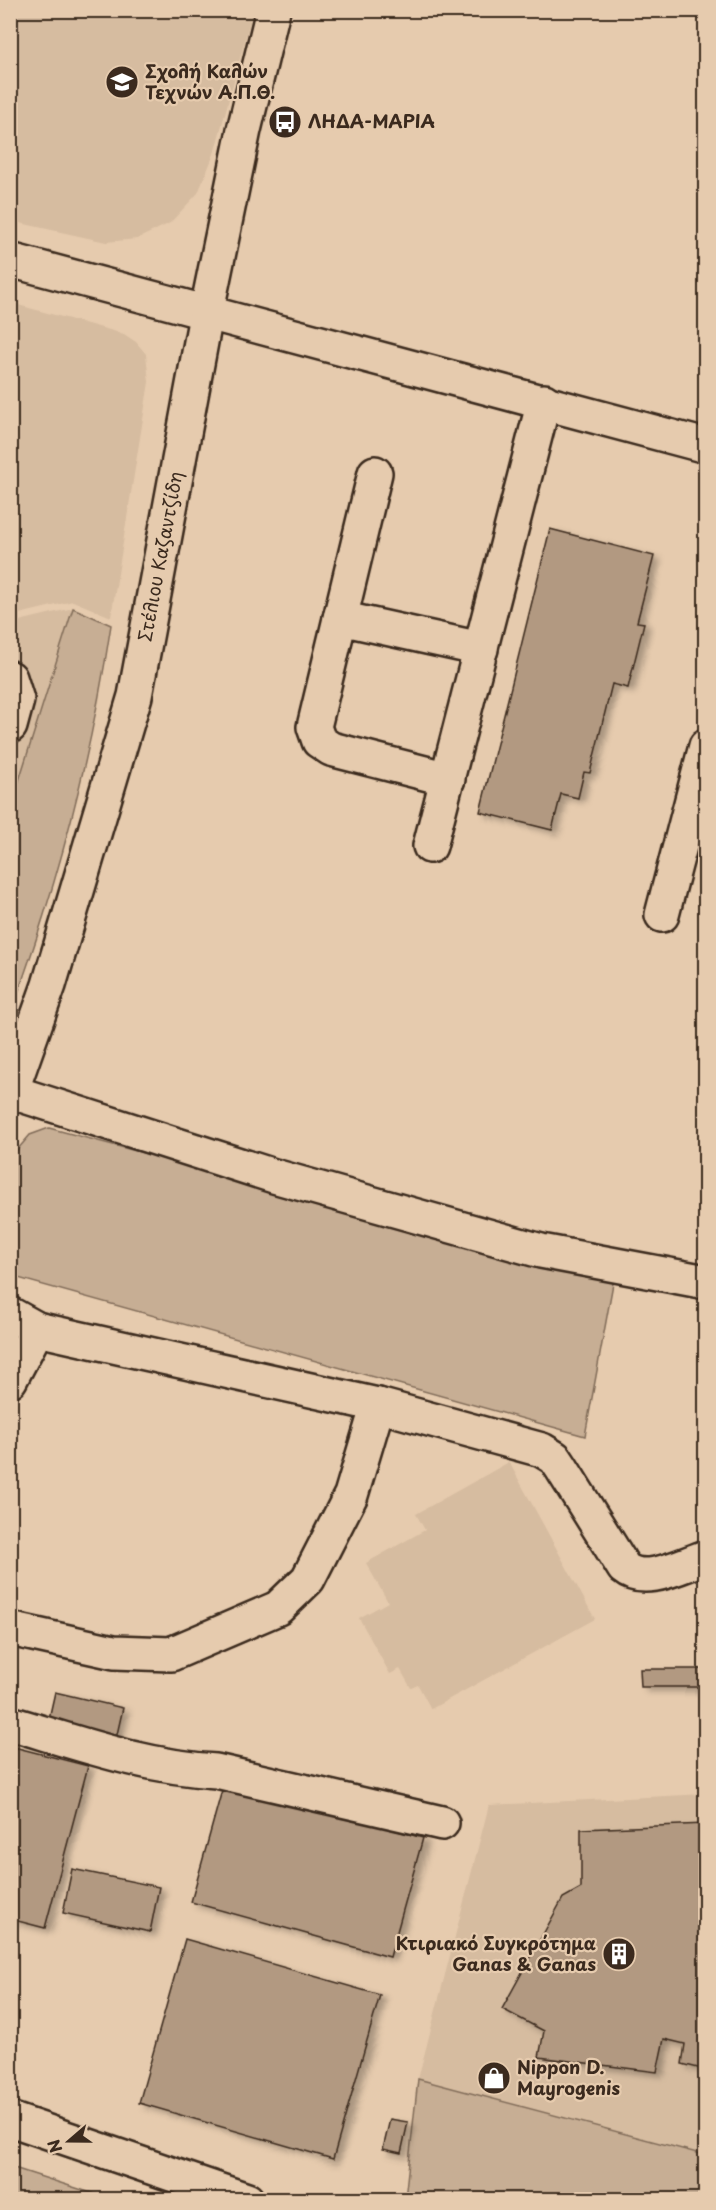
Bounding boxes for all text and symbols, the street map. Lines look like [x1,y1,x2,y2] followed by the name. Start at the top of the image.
[145,57,275,105] place label: Σχολή Καλών Τεχνών Α.Π.Θ.
[104,64,140,100] school or university icon: Σχολή Καλών Τεχνών Α.Π.Θ.
[267,104,303,140] bus stop icon: ΛΗΔΑ-ΜΑΡΙΑ
[308,107,435,134] place label: ΛΗΔΑ-ΜΑΡΙΑ
[130,469,189,644] street label: Στέλιου Καζαντζίδη
[396,1929,596,1977] place label: Κτιριακό Συγκρότημα Ganas & Ganas
[601,1936,637,1972] building icon: Κτιριακό Συγκρότημα Ganas & Ganas
[517,2053,621,2101] place label: Nippon D. Mayrogenis
[476,2060,512,2096] shop icon: Nippon D. Mayrogenis
[39,2111,99,2171] north arrow
[41,2136,67,2157] text: N

